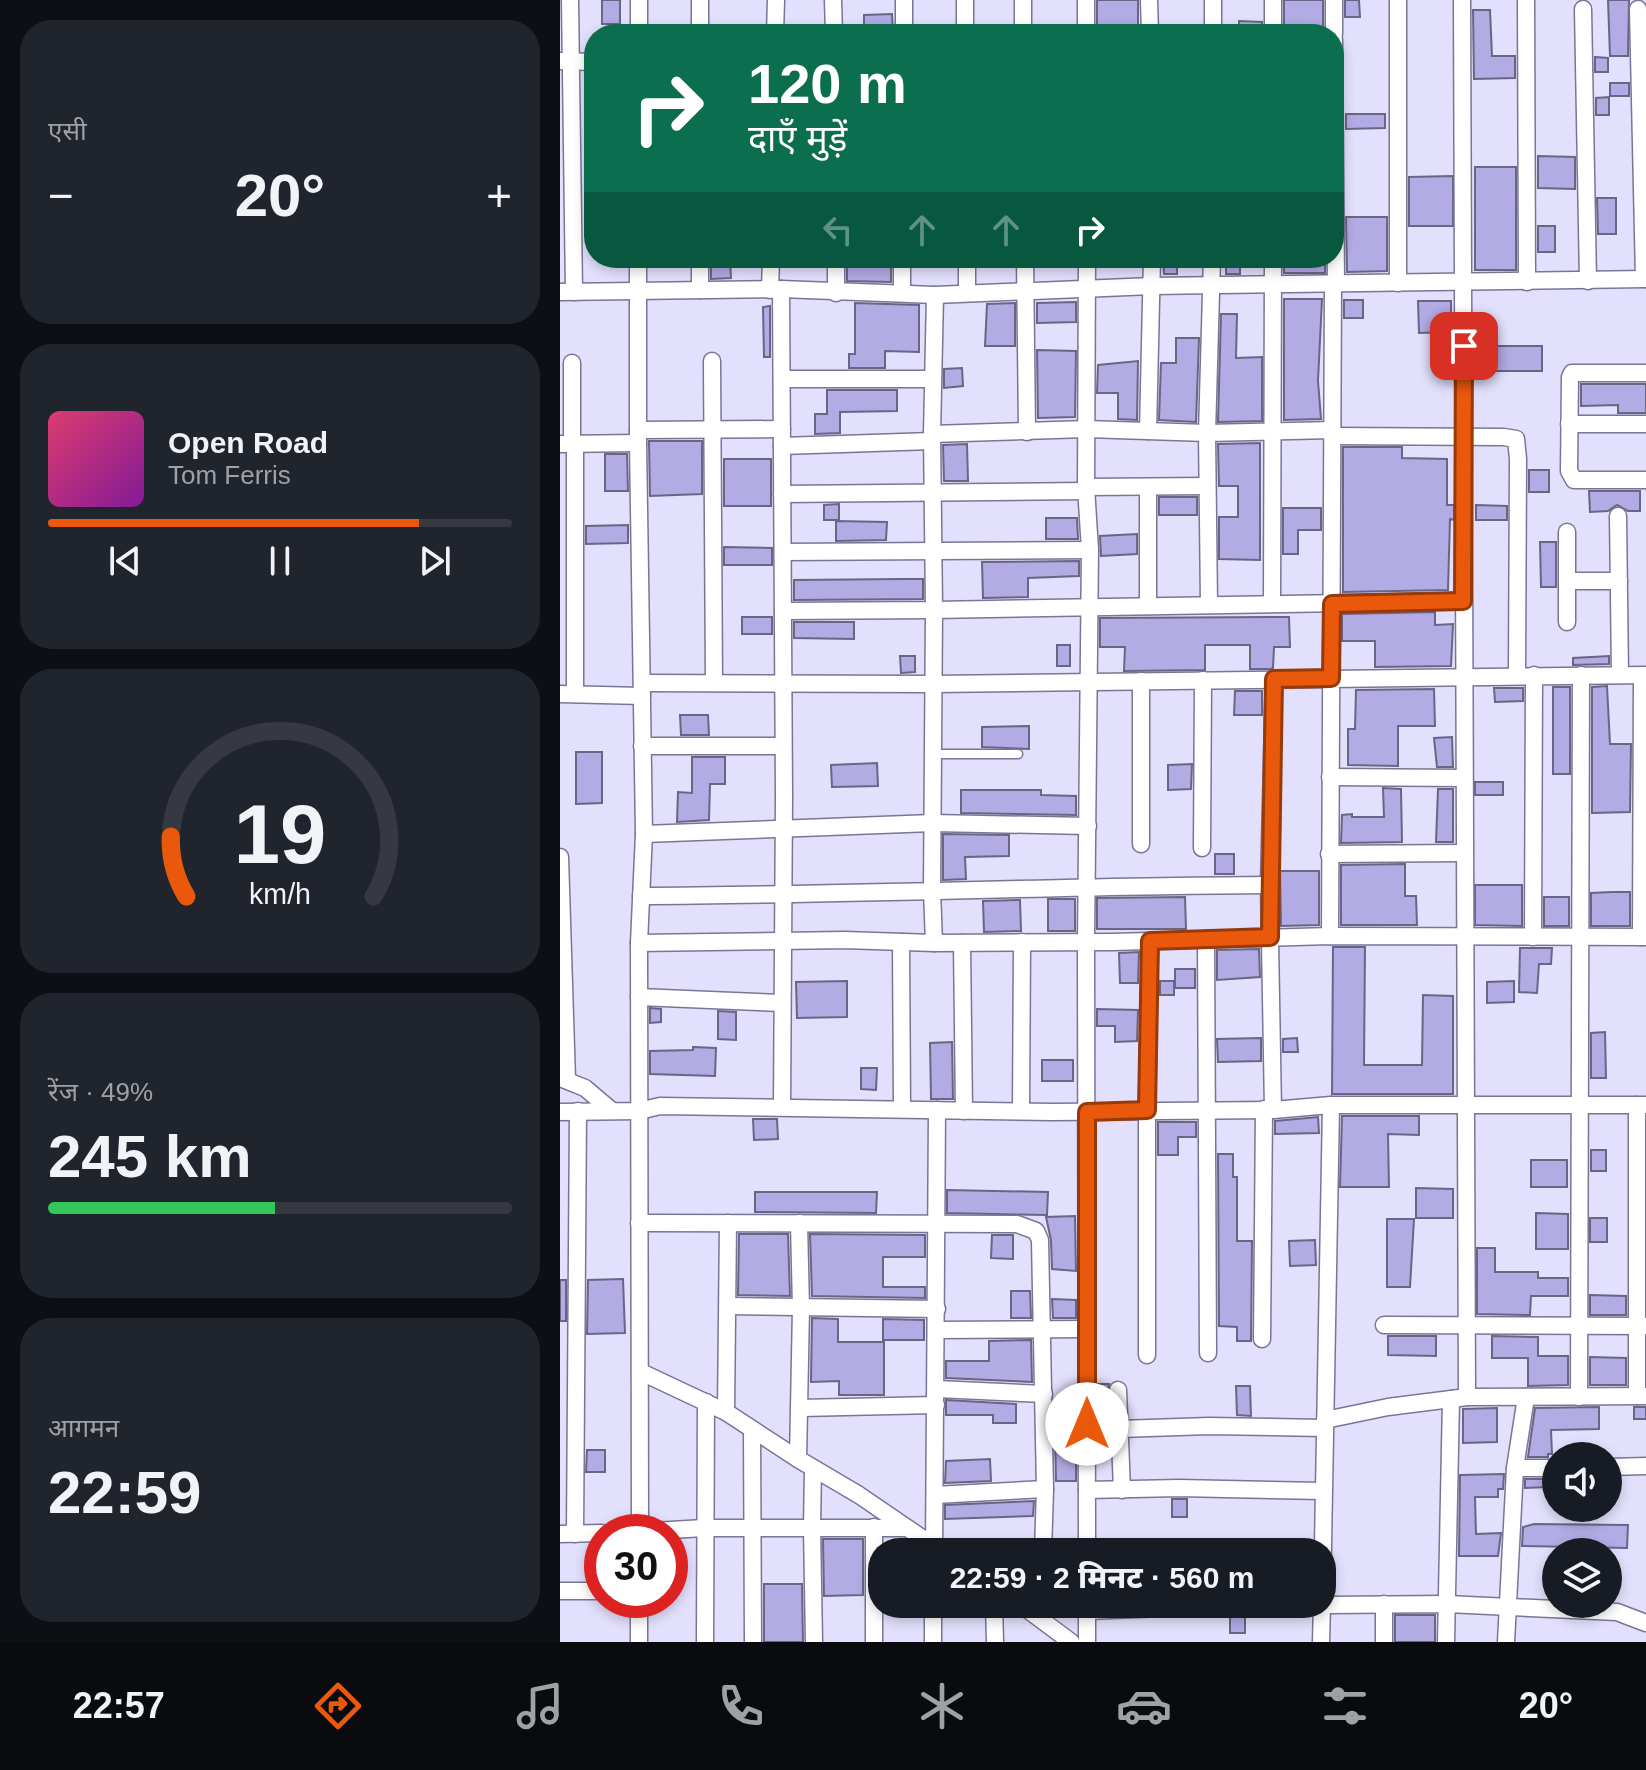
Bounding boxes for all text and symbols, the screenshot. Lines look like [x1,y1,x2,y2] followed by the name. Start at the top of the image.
[748,52,907,115] text: 120 m
[616,56,720,160] icon: right
[48,116,87,146] text: एसी
[748,118,847,159] text: दाएँ मुड़ें
[235,162,325,229] text: 20°
[48,171,74,220] text: −
[486,171,512,220] text: +
[816,208,860,252] icon: left
[900,208,944,252] icon: ahead
[984,208,1028,252] icon: ahead
[1068,208,1112,252] icon: right
[1430,312,1498,380] pin
[1442,324,1486,368] icon: arrive
[168,426,328,459] text: Open Road
[168,460,291,490] text: Tom Ferris
[103,539,147,583] icon: previous
[258,539,302,583] icon: pause
[413,539,457,583] icon: next
[234,788,326,881] text: 19
[249,878,311,910] text: km/h
[48,1077,153,1107] text: रेंज · 49%
[48,1123,252,1190] text: 245 km
[1045,1382,1129,1466] position arrow
[48,1413,119,1443] text: आगमन
[1542,1442,1622,1618] map controls
[1542,1442,1622,1522] button: sound
[48,1459,201,1526] text: 22:59
[584,1514,688,1618] speed limit sign: 30
[1542,1538,1622,1618] button: layers
[950,1561,1254,1594] text: 22:59 · 2 मिनट · 560 m
[310,1678,366,1734] icon: directions
[512,1678,568,1734] icon: music
[713,1678,769,1734] icon: phone
[914,1678,970,1734] icon: climate
[1116,1678,1172,1734] icon: car
[1317,1678,1373,1734] icon: filters
[73,1685,165,1726] text: 22:57
[1519,1685,1573,1726] text: 20°

